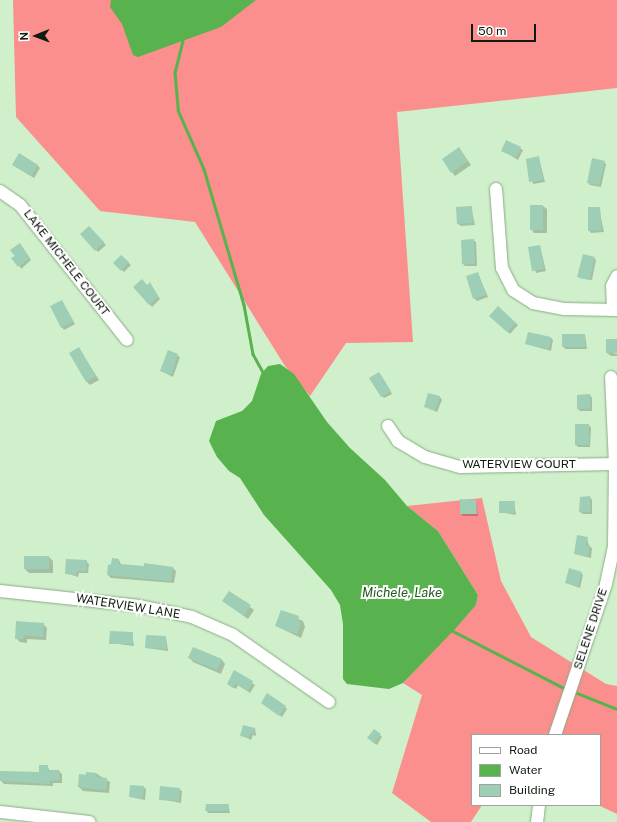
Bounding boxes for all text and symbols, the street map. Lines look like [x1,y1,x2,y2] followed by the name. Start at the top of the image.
[16,16,56,56] north arrow
[473,16,538,42] scale bar
[478,24,506,38] text: 50 m
[18,32,30,41] text: N
[20,207,112,319] street label: LAKE MICHELE COURT
[462,458,576,472] street label: WATERVIEW COURT
[362,585,442,601] water label: Michele, Lake
[571,586,611,672] street label: SELENE DRIVE
[75,592,181,622] street label: WATERVIEW LANE
[471,734,601,806] legend
[509,743,537,757] text: Road
[509,763,542,777] text: Water
[509,783,555,797] text: Building

